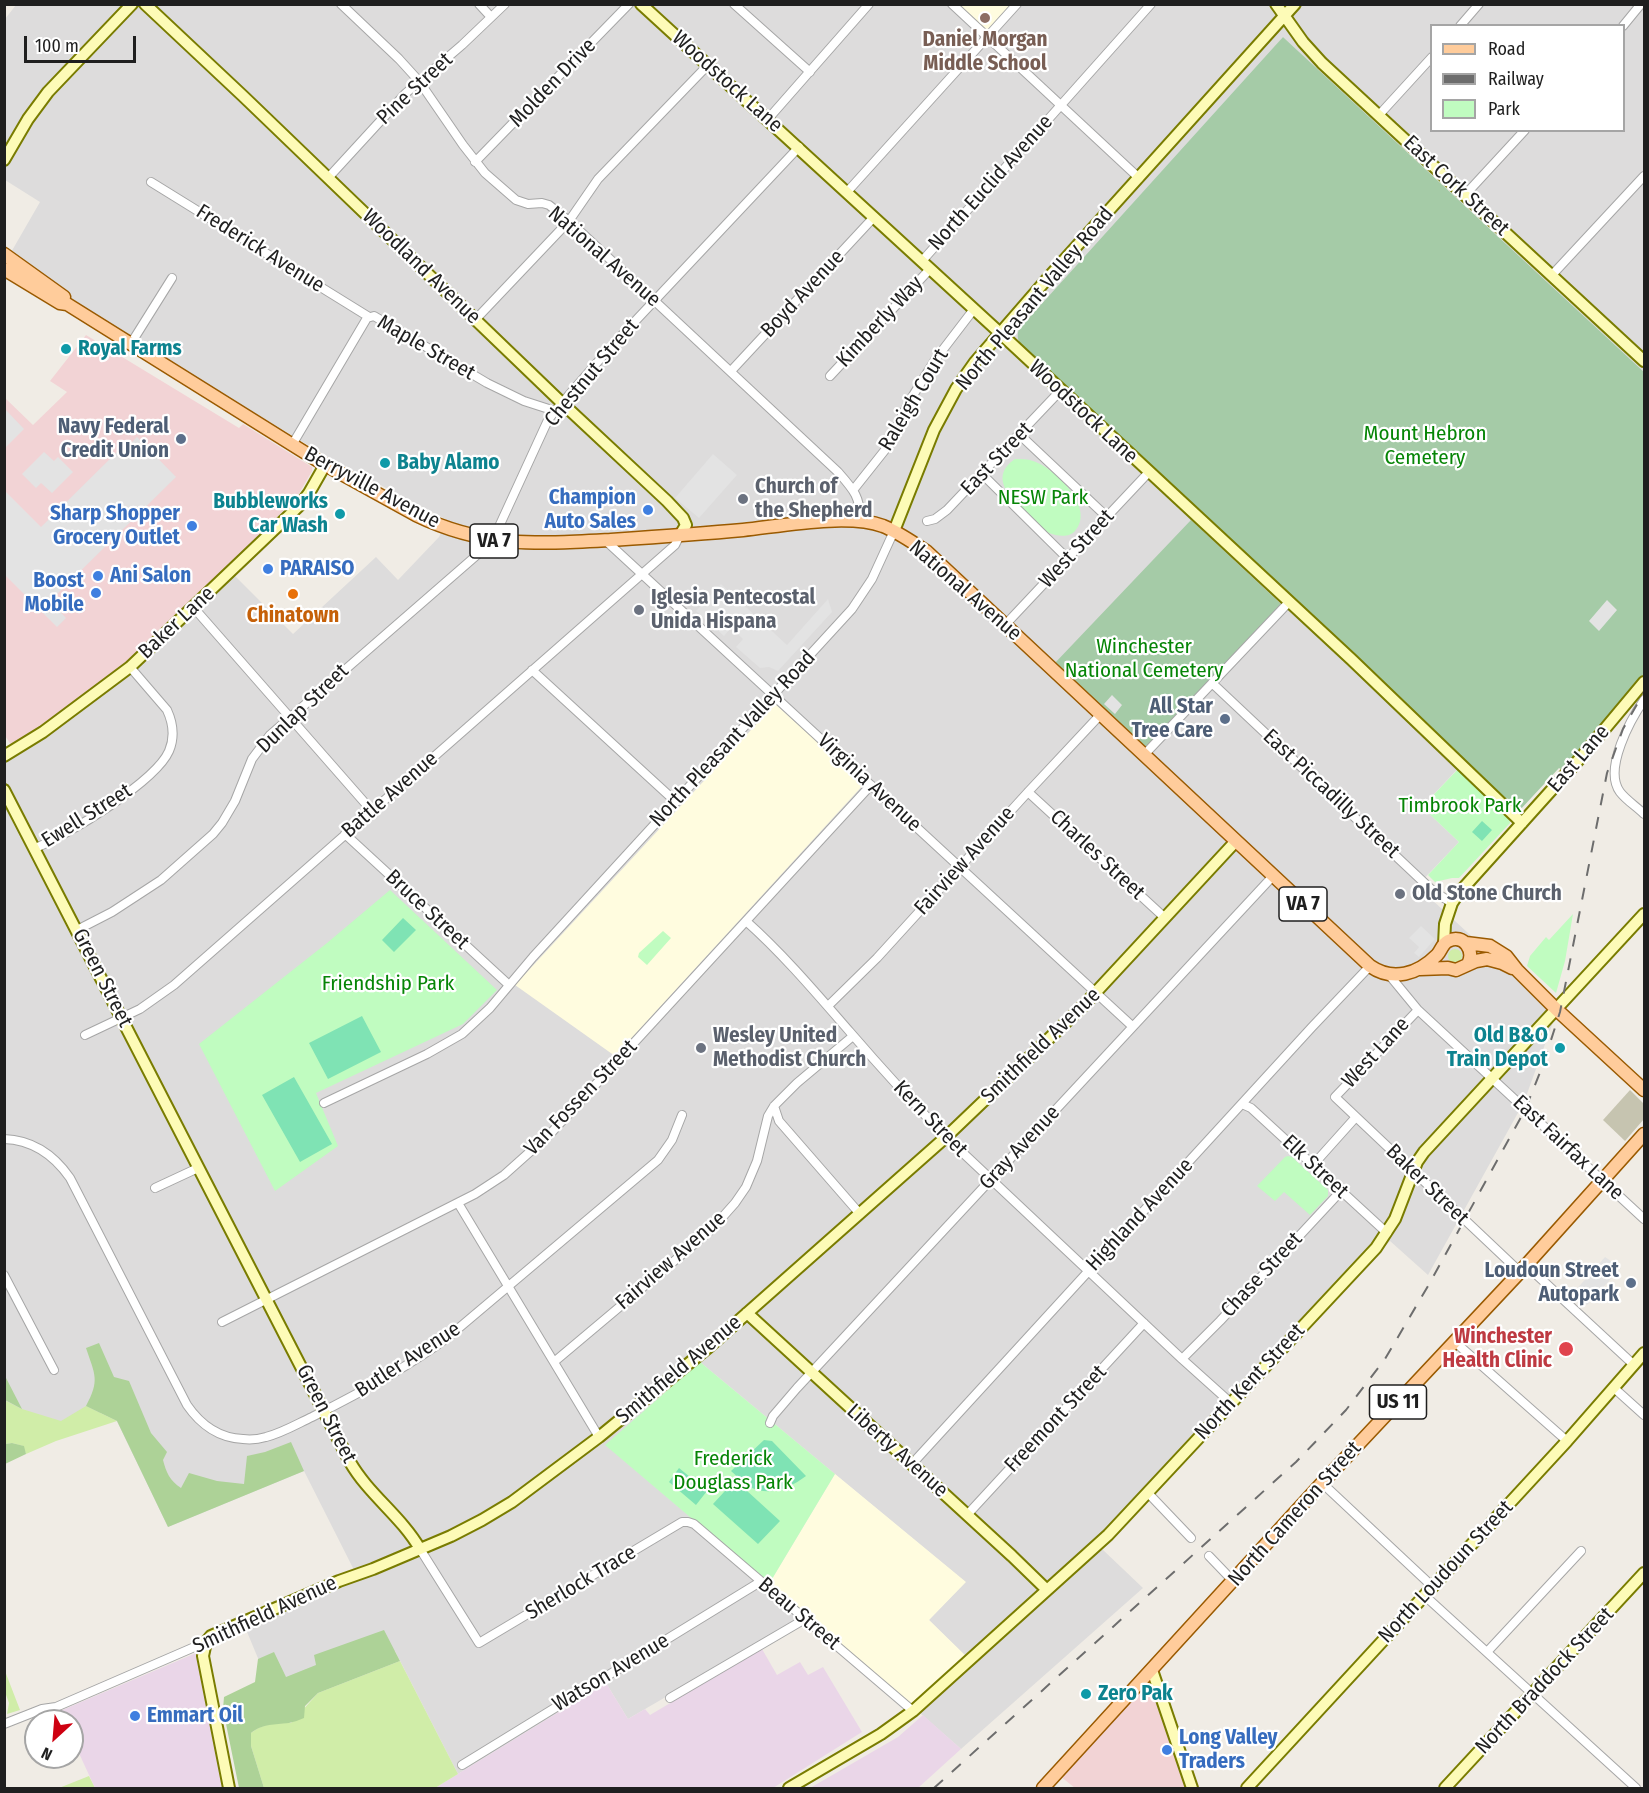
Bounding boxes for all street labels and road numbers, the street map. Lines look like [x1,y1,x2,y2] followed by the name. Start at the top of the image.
[667,26,787,138] street label: Woodstock Lane
[505,33,601,133] street label: Molden Drive
[372,48,458,130] street label: Pine Street
[924,110,1058,256] street label: North Euclid Avenue
[1398,131,1514,241] street label: East Cork Street
[191,199,329,299] street label: Frederick Avenue
[543,201,665,313] street label: National Avenue
[951,202,1119,396] street label: North Pleasant Valley Road
[357,204,485,330] street label: Woodland Avenue
[756,245,850,343] street label: Boyd Avenue
[831,271,929,373] street label: Kimberly Way
[373,310,479,386] street label: Maple Street
[540,314,644,432] street label: Chestnut Street
[874,344,954,456] street label: Raleigh Court
[1023,355,1143,469] street label: Woodstock Lane
[956,417,1038,501] street label: East Street
[300,442,444,534] street label: Berryville Avenue
[1034,504,1120,594] street label: West Street
[470,524,518,558] road number: VA 7
[904,535,1026,647] street label: National Avenue
[134,581,220,665] street label: Baker Lane
[645,646,821,832] street label: North Pleasant Valley Road
[252,659,354,759] street label: Dunlap Street
[1543,720,1615,798] street label: East Lane
[1257,724,1405,864] street label: East Piccadilly Street
[812,728,926,838] street label: Virginia Avenue
[337,746,443,844] street label: Battle Avenue
[37,778,137,854] street label: Ewell Street
[910,801,1020,921] street label: Fairview Avenue
[1044,805,1150,905] street label: Charles Street
[380,865,474,955] street label: Bruce Street
[1279,887,1327,921] road number: VA 7
[66,925,138,1031] street label: Green Street
[976,983,1106,1109] street label: Smithfield Avenue
[1337,1012,1415,1094] street label: West Lane
[519,1035,643,1161] street label: Van Fossen Street
[888,1076,972,1162] street label: Kern Street
[1507,1090,1629,1206] street label: East Fairfax Lane
[975,1101,1065,1195] street label: Gray Avenue
[1277,1130,1353,1204] street label: Elk Street
[1380,1139,1474,1231] street label: Baker Street
[1081,1153,1199,1277] street label: Highland Avenue
[611,1206,731,1316] street label: Fairview Avenue
[1216,1227,1308,1323] street label: Chase Street
[611,1310,747,1430] street label: Smithfield Avenue
[351,1317,465,1403] street label: Butler Avenue
[1190,1319,1310,1445] street label: North Kent Street
[1000,1360,1112,1478] street label: Freemont Street
[290,1361,362,1467] street label: Green Street
[1370,1385,1426,1419] road number: US 11
[841,1399,953,1503] street label: Liberty Avenue
[1223,1436,1367,1592] street label: North Cameron Street
[1373,1495,1519,1649] street label: North Loudoun Street
[521,1540,641,1626] street label: Sherlock Trace
[189,1571,341,1659] street label: Smithfield Avenue
[753,1572,845,1656] street label: Beau Street
[1471,1602,1619,1760] street label: North Braddock Street
[548,1628,674,1718] street label: Watson Avenue

